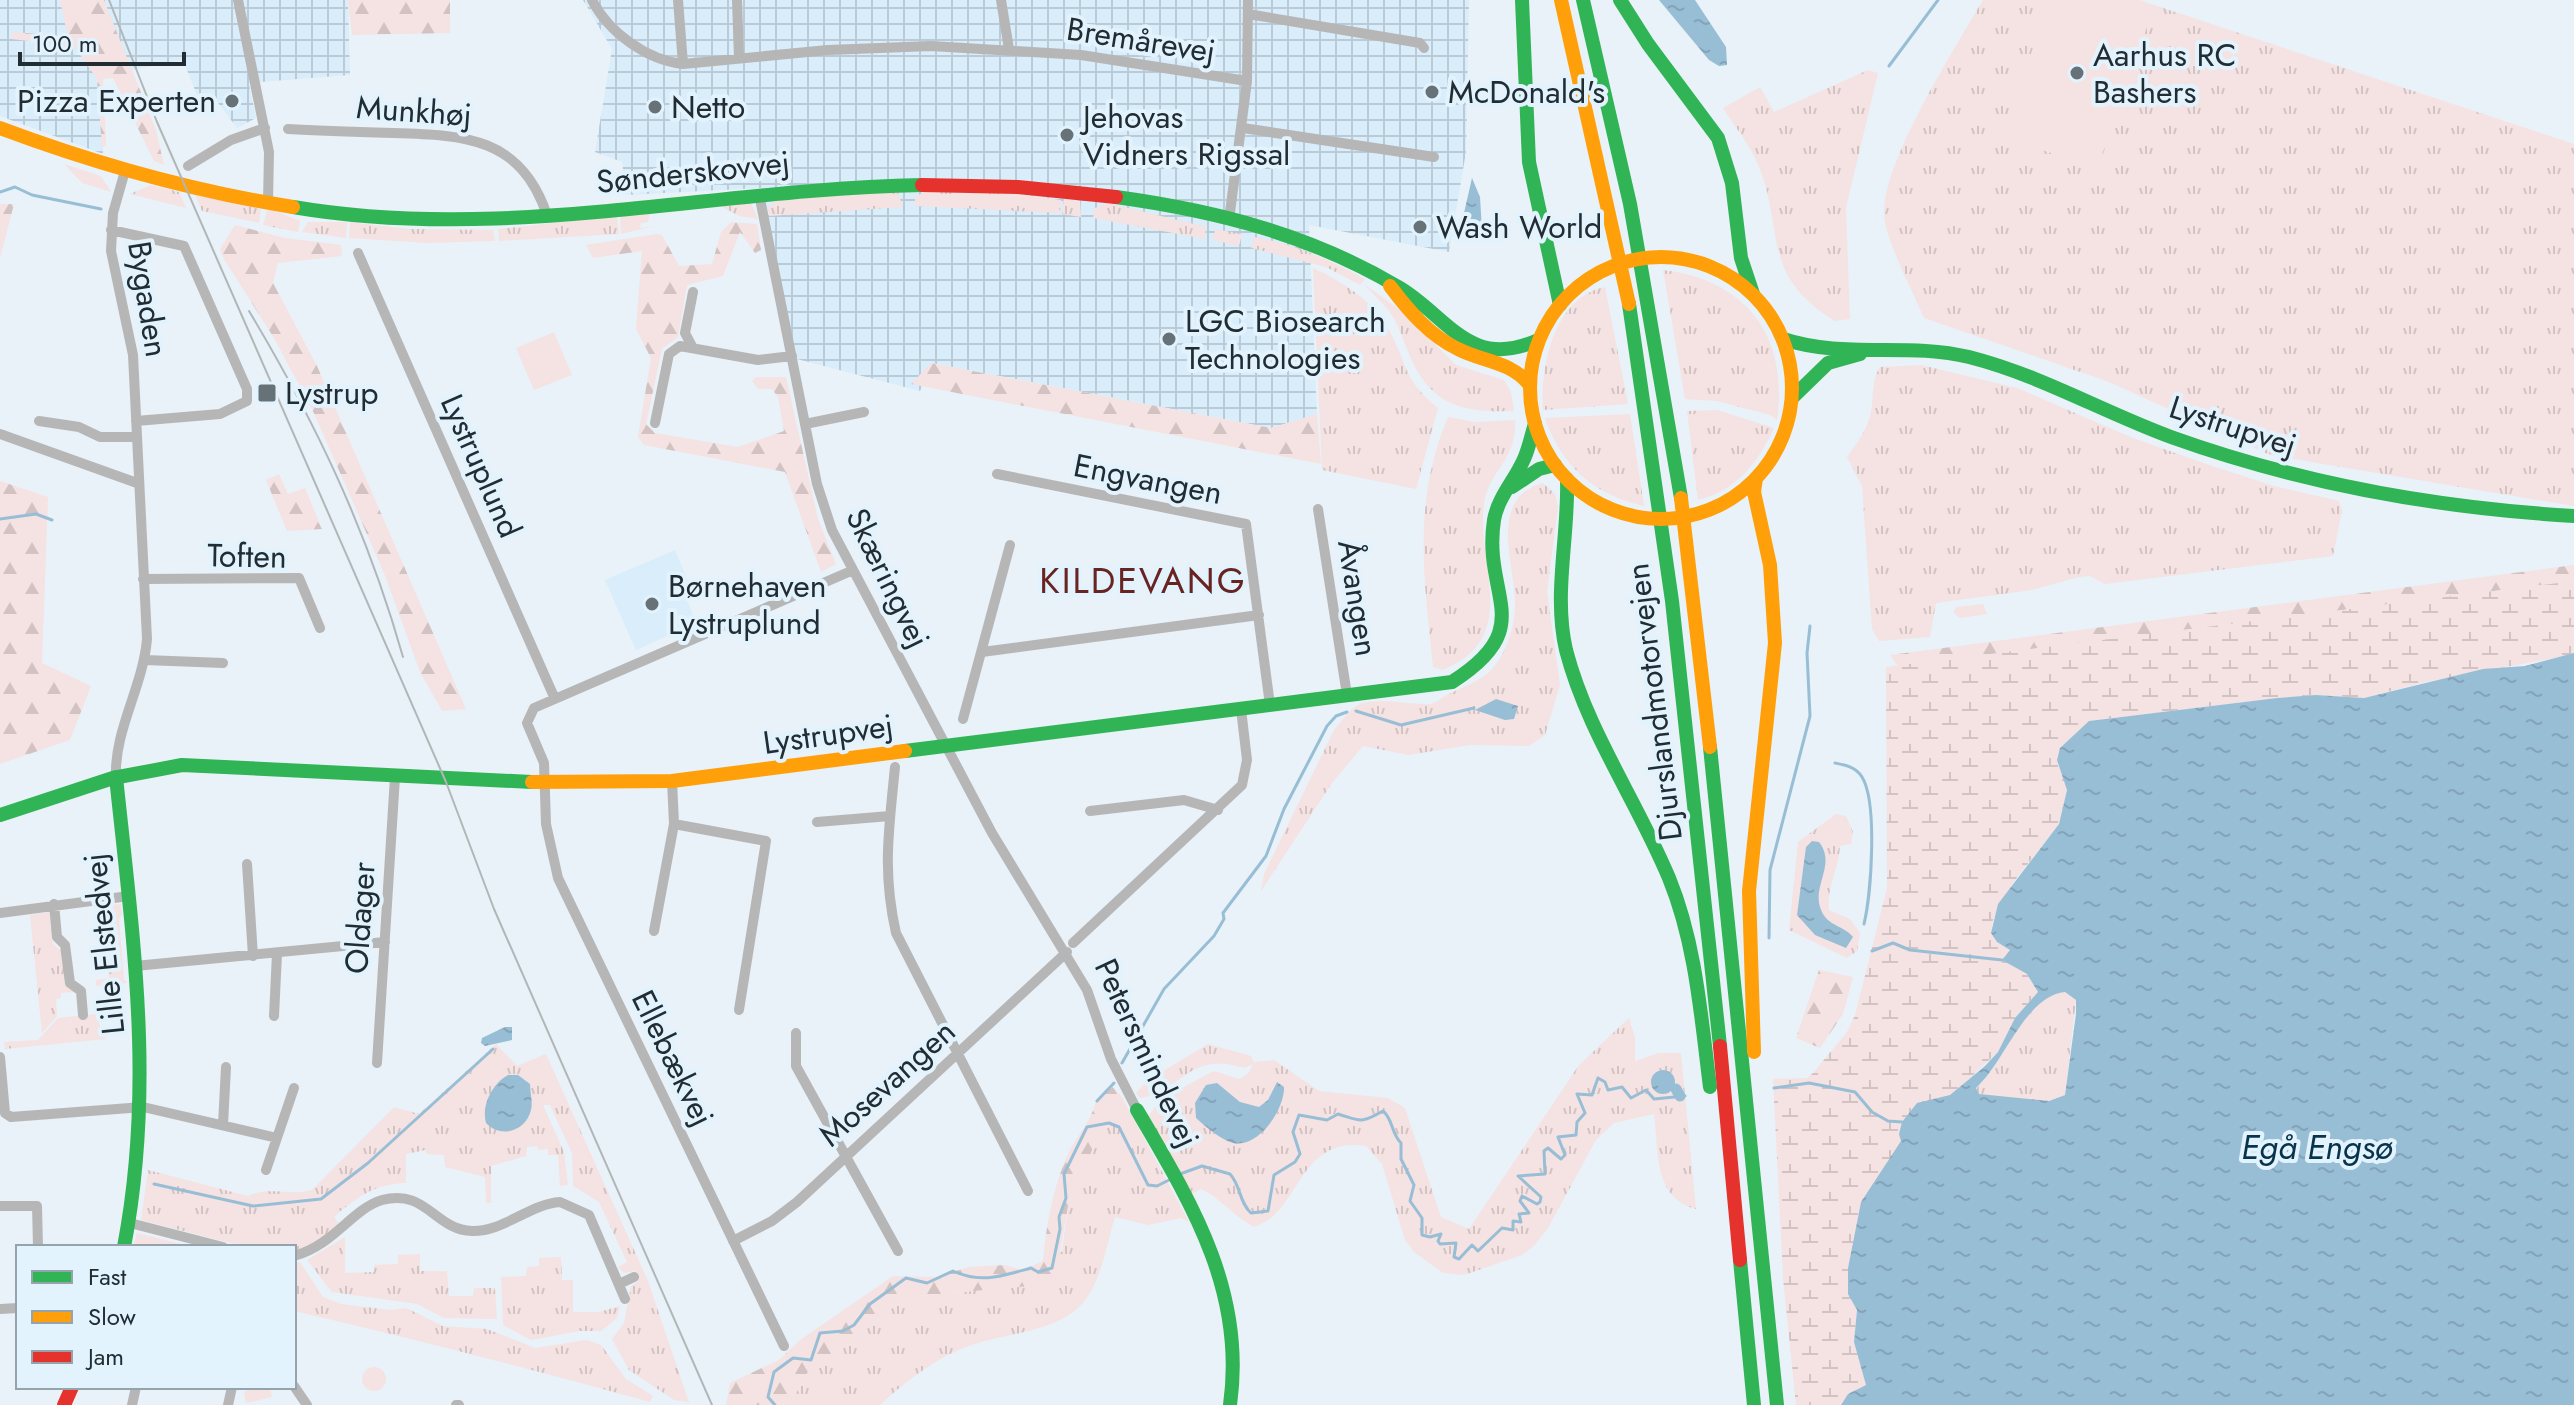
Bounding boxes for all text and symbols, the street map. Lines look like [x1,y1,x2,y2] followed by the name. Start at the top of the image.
[1063,6,1219,74] street label: Bremårevej
[20,16,184,66] scale bar
[32,26,98,61] text: 100 m
[2093,32,2236,115] place label: Aarhus RC Bashers
[2068,64,2086,82] marker: Aarhus RC Bashers
[1448,69,1605,115] place label: McDonald's
[17,78,216,124] place label: Pizza Experten
[1423,83,1441,101] marker: McDonald's
[355,84,473,138] street label: Munkhøj
[671,84,745,130] place label: Netto
[223,92,241,110] marker: Pizza Experten
[1079,94,1290,177] place label: Jehovas Vidners Rigssal
[646,98,664,116] marker: Netto
[1058,126,1076,144] marker: Jehovas Vidners Rigssal
[594,139,792,205] street label: Sønderskovvej
[1436,204,1602,250] place label: Wash World
[1411,218,1429,236] marker: Wash World
[116,238,180,360] street label: Bygaden
[1185,298,1386,381] place label: LGC Biosearch Technologies
[1160,330,1178,348] marker: LGC Biosearch Technologies
[285,370,378,416] place label: Lystrup
[256,382,278,404] marker: Lystrup
[2164,384,2302,468] street label: Lystrupvej
[429,387,533,545] street label: Lystruplund
[1070,442,1226,516] street label: Engvangen
[834,500,942,656] street label: Skæringvej
[207,532,287,580] street label: Toften
[1326,536,1390,660] street label: Åvangen
[1039,554,1247,606] district label: KILDEVANG
[1614,561,1694,843] street label: Djurslandmotorvejen
[668,563,827,646] place label: Børnehaven Lystruplund
[643,595,661,613] marker: Børnehaven Lystruplund
[760,702,896,766] street label: Lystrupvej
[72,851,136,1037] street label: Lille Elstedvej
[333,861,387,975] street label: Oldager
[1083,951,1211,1155] street label: Petersmindevej
[620,982,726,1134] street label: Ellebækvej
[808,1009,966,1157] street label: Mosevangen
[2241,1123,2393,1172] water label: Egå Engsø
[16,1245,296,1389] legend
[88,1259,126,1294] text: Fast
[88,1299,136,1334] text: Slow
[85,1339,124,1374] text: Jam

